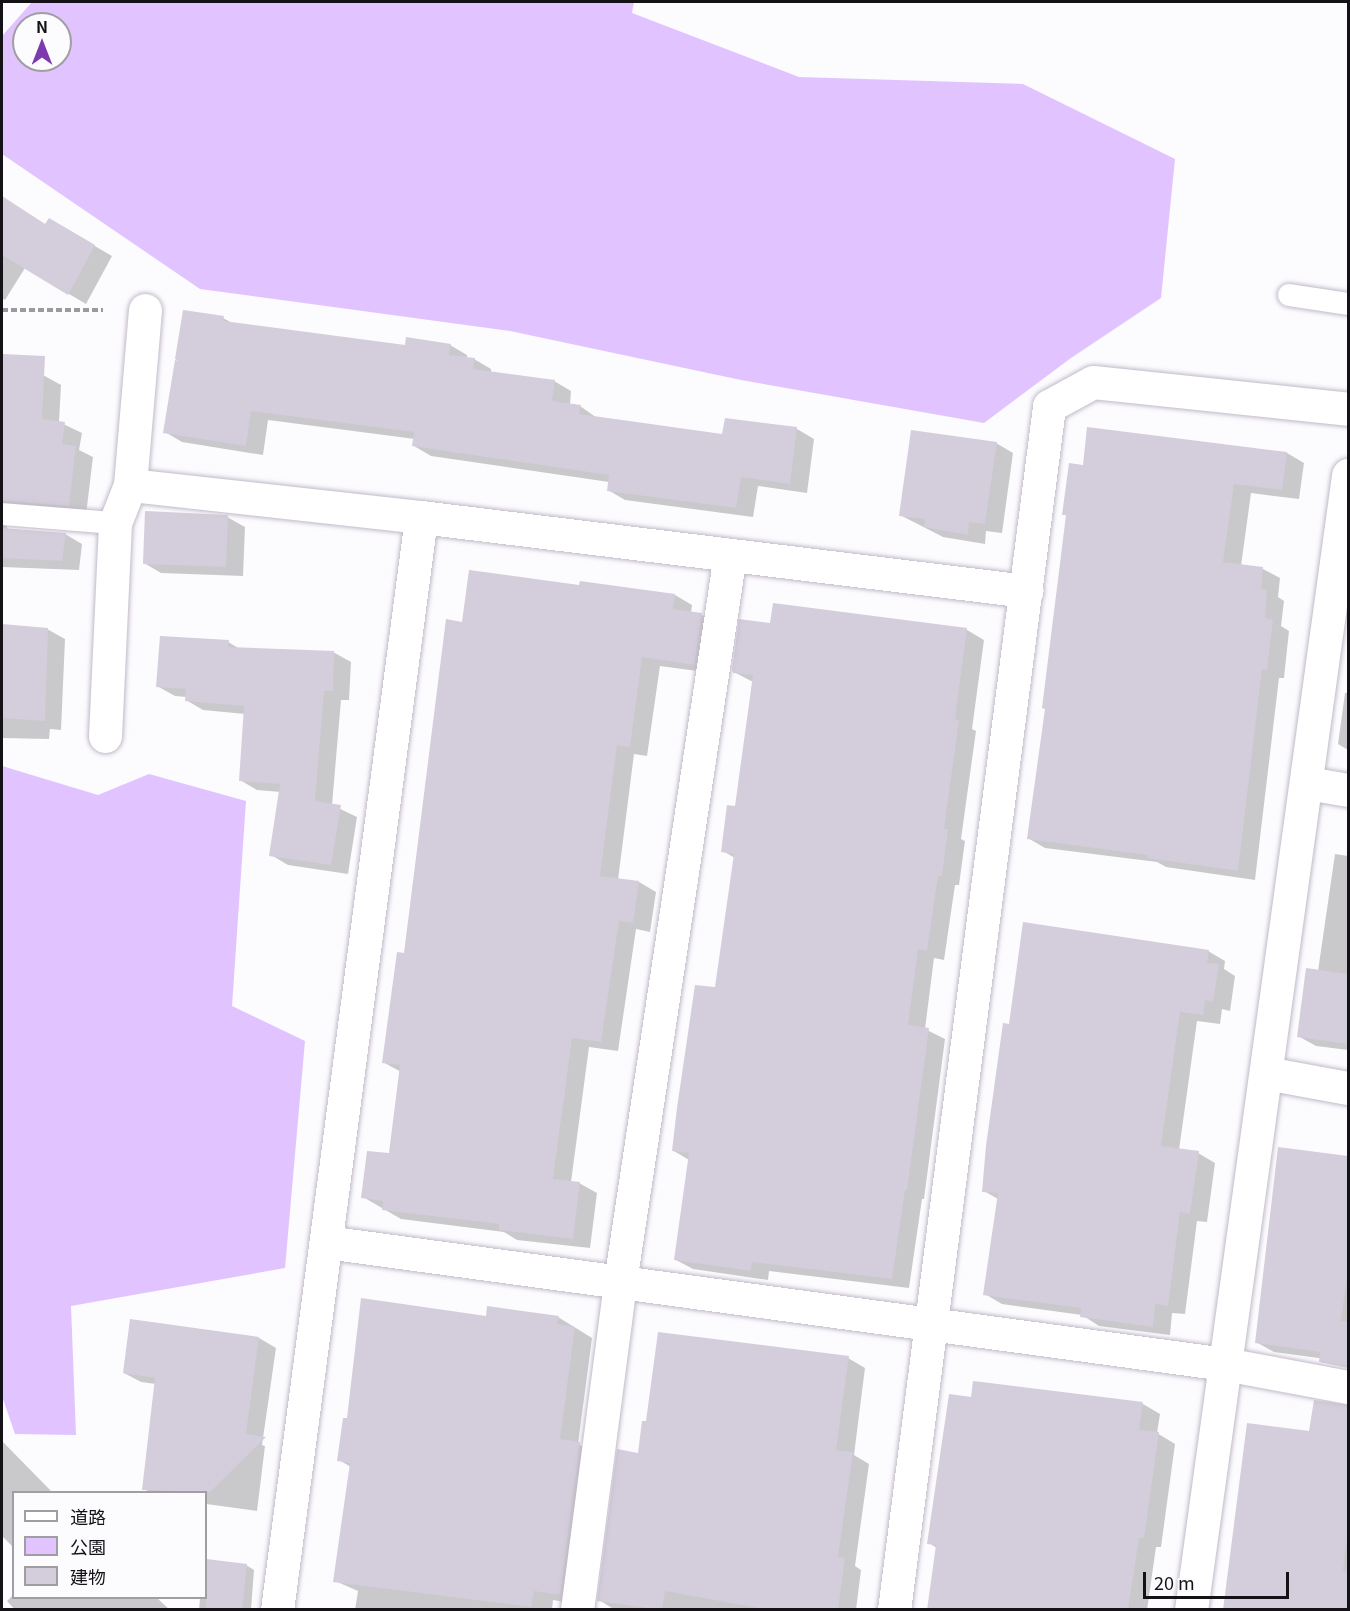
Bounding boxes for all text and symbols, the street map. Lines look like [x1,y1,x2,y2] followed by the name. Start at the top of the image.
[12,12,72,72] north arrow
[36,14,48,38] text: N
[12,1491,207,1599] legend
[70,1503,106,1529] text: 道路
[70,1533,106,1559] text: 公園
[1146,1560,1292,1598] scale bar
[70,1563,106,1589] text: 建物
[1154,1569,1195,1595] text: 20 m

